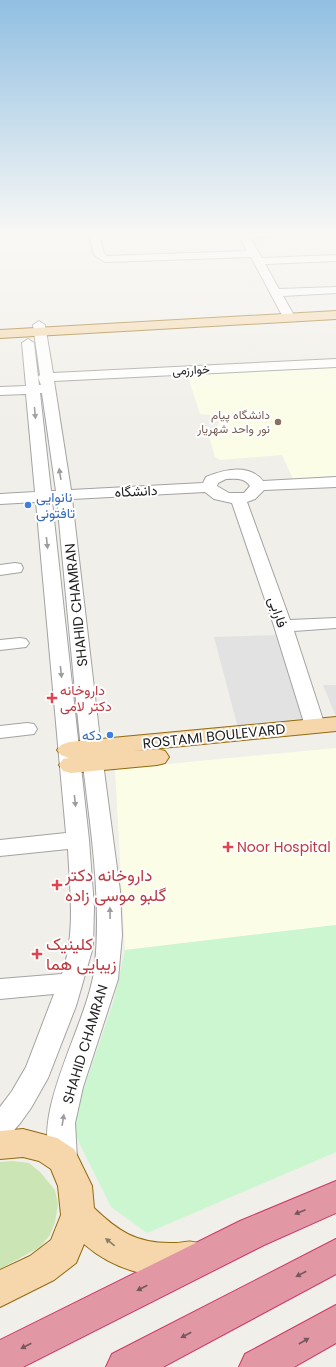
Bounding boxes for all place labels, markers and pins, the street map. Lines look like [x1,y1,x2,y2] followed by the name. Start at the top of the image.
[196,406,270,437] place label: دانشگاه پیام نور واحد شهریار
[273,417,283,427] marker: دانشگاه پیام نور واحد شهریار
[36,487,75,523] place label: نانوایی تافتونی
[23,500,33,510] marker: نانوایی تافتونی
[60,680,112,716] place label: داروخانه دکتر لامی
[47,693,57,703] marker: داروخانه دکتر لامی
[82,725,102,745] place label: دکه
[105,730,115,740] marker: دکه
[237,837,331,857] place label: Noor Hospital
[222,841,234,853] marker: Noor Hospital
[64,863,167,907] place label: داروخانه دکتر گلبو موسی زاده
[52,880,62,890] marker: داروخانه دکتر گلبو موسی زاده
[46,932,117,976] place label: کلینیک زیبایی هما
[31,948,43,960] marker: کلینیک زیبایی هما

